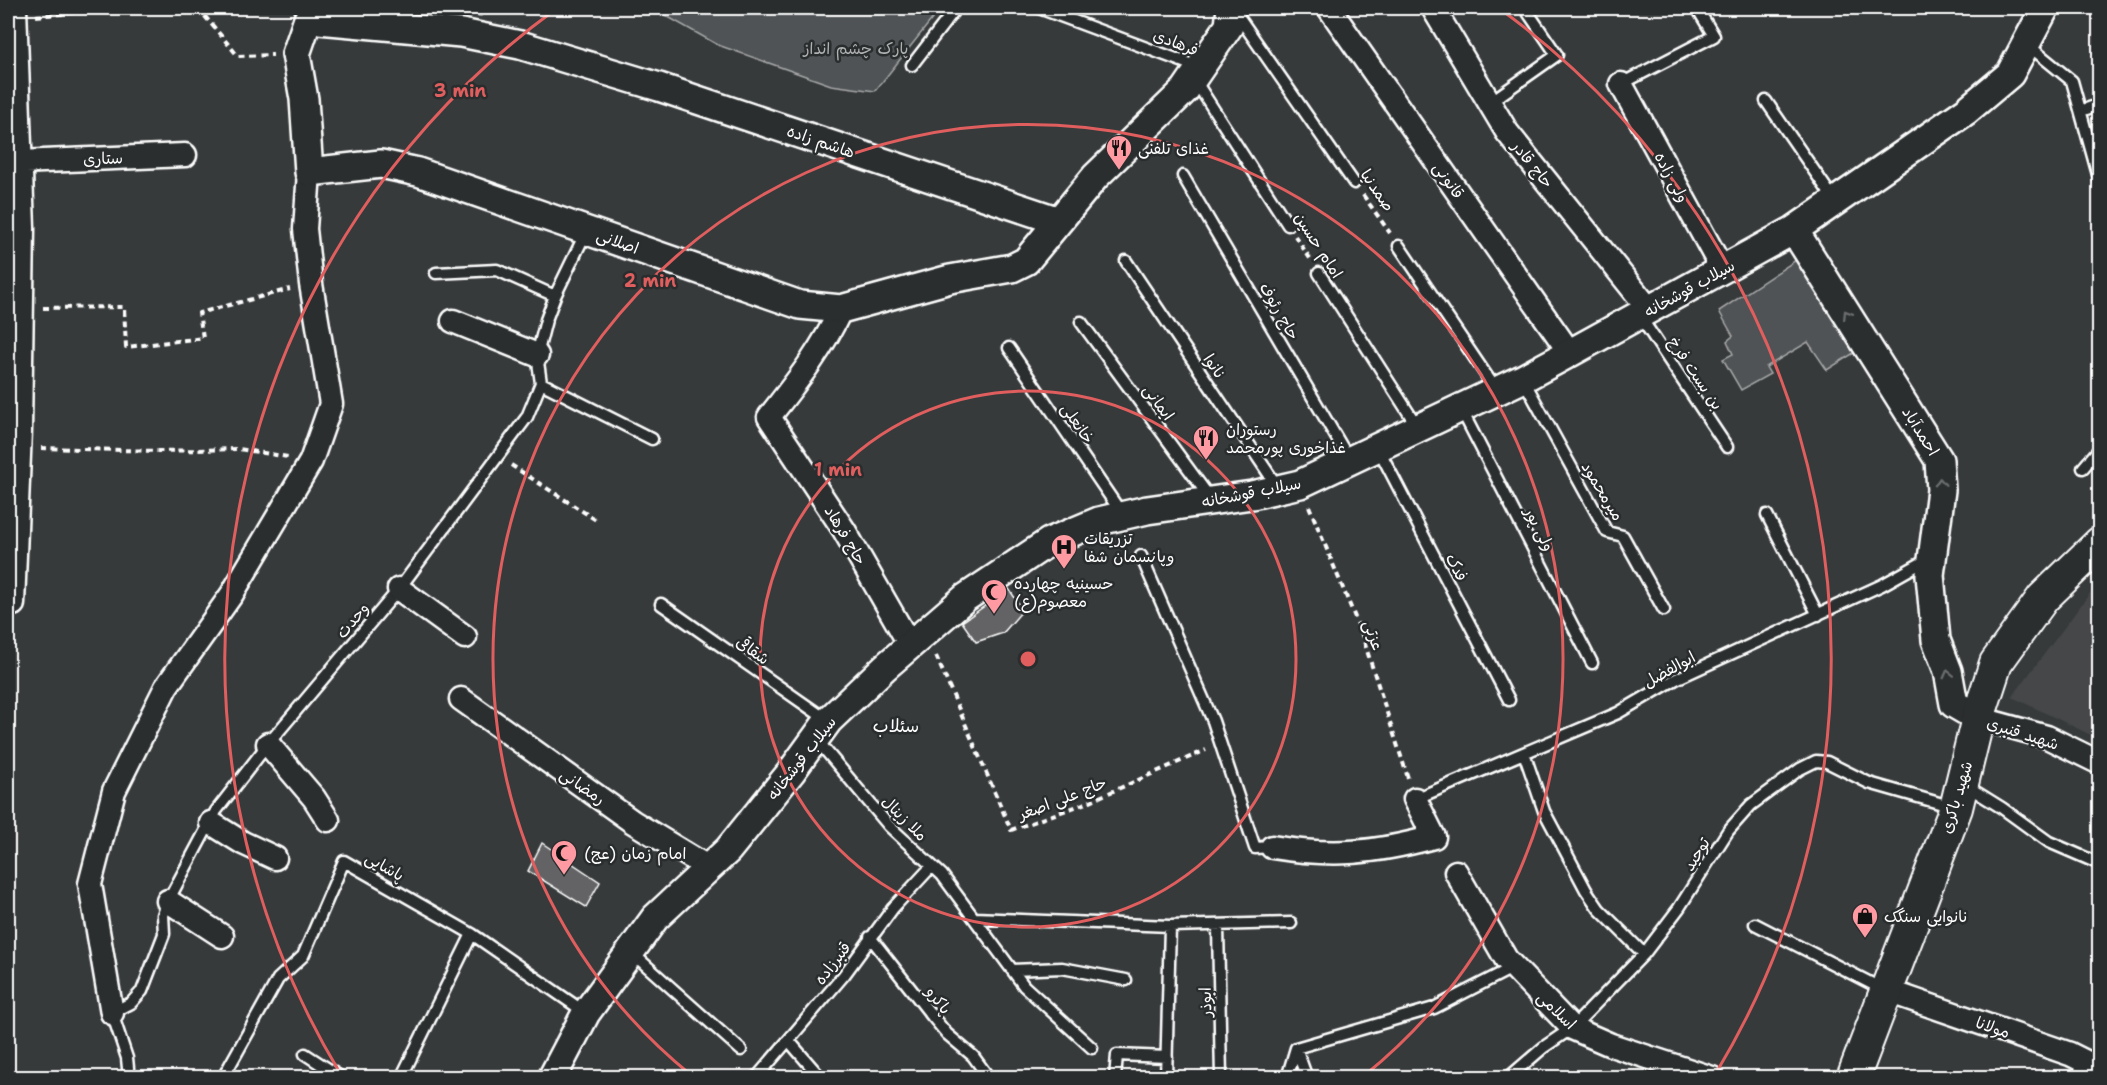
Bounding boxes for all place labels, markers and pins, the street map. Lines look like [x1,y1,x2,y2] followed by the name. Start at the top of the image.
[1104,133,1134,171] restaurant icon: غذای تلفنی
[1138,138,1209,159] place label: غذای تلفنی
[1226,419,1346,458] place label: رستوران غذاخوری پورمحمد
[1191,423,1221,461] restaurant icon: رستوران غذاخوری پورمحمد
[1084,528,1174,567] place label: تزریقات وپانسمان شفا
[1049,532,1079,570] hospital icon: تزریقات وپانسمان شفا
[1014,573,1113,614] place label: حسینیه چهارده معصوم(ع)
[979,577,1009,615] mosque icon: حسینیه چهارده معصوم(ع)
[1018,649,1038,669] centre of rings
[549,838,579,876] mosque icon: امام زمان (عج)
[584,843,686,866] place label: امام زمان (عج)
[1850,901,1880,939] shop icon: نانوایی سنگک
[1884,906,1968,927] place label: نانوایی سنگک

